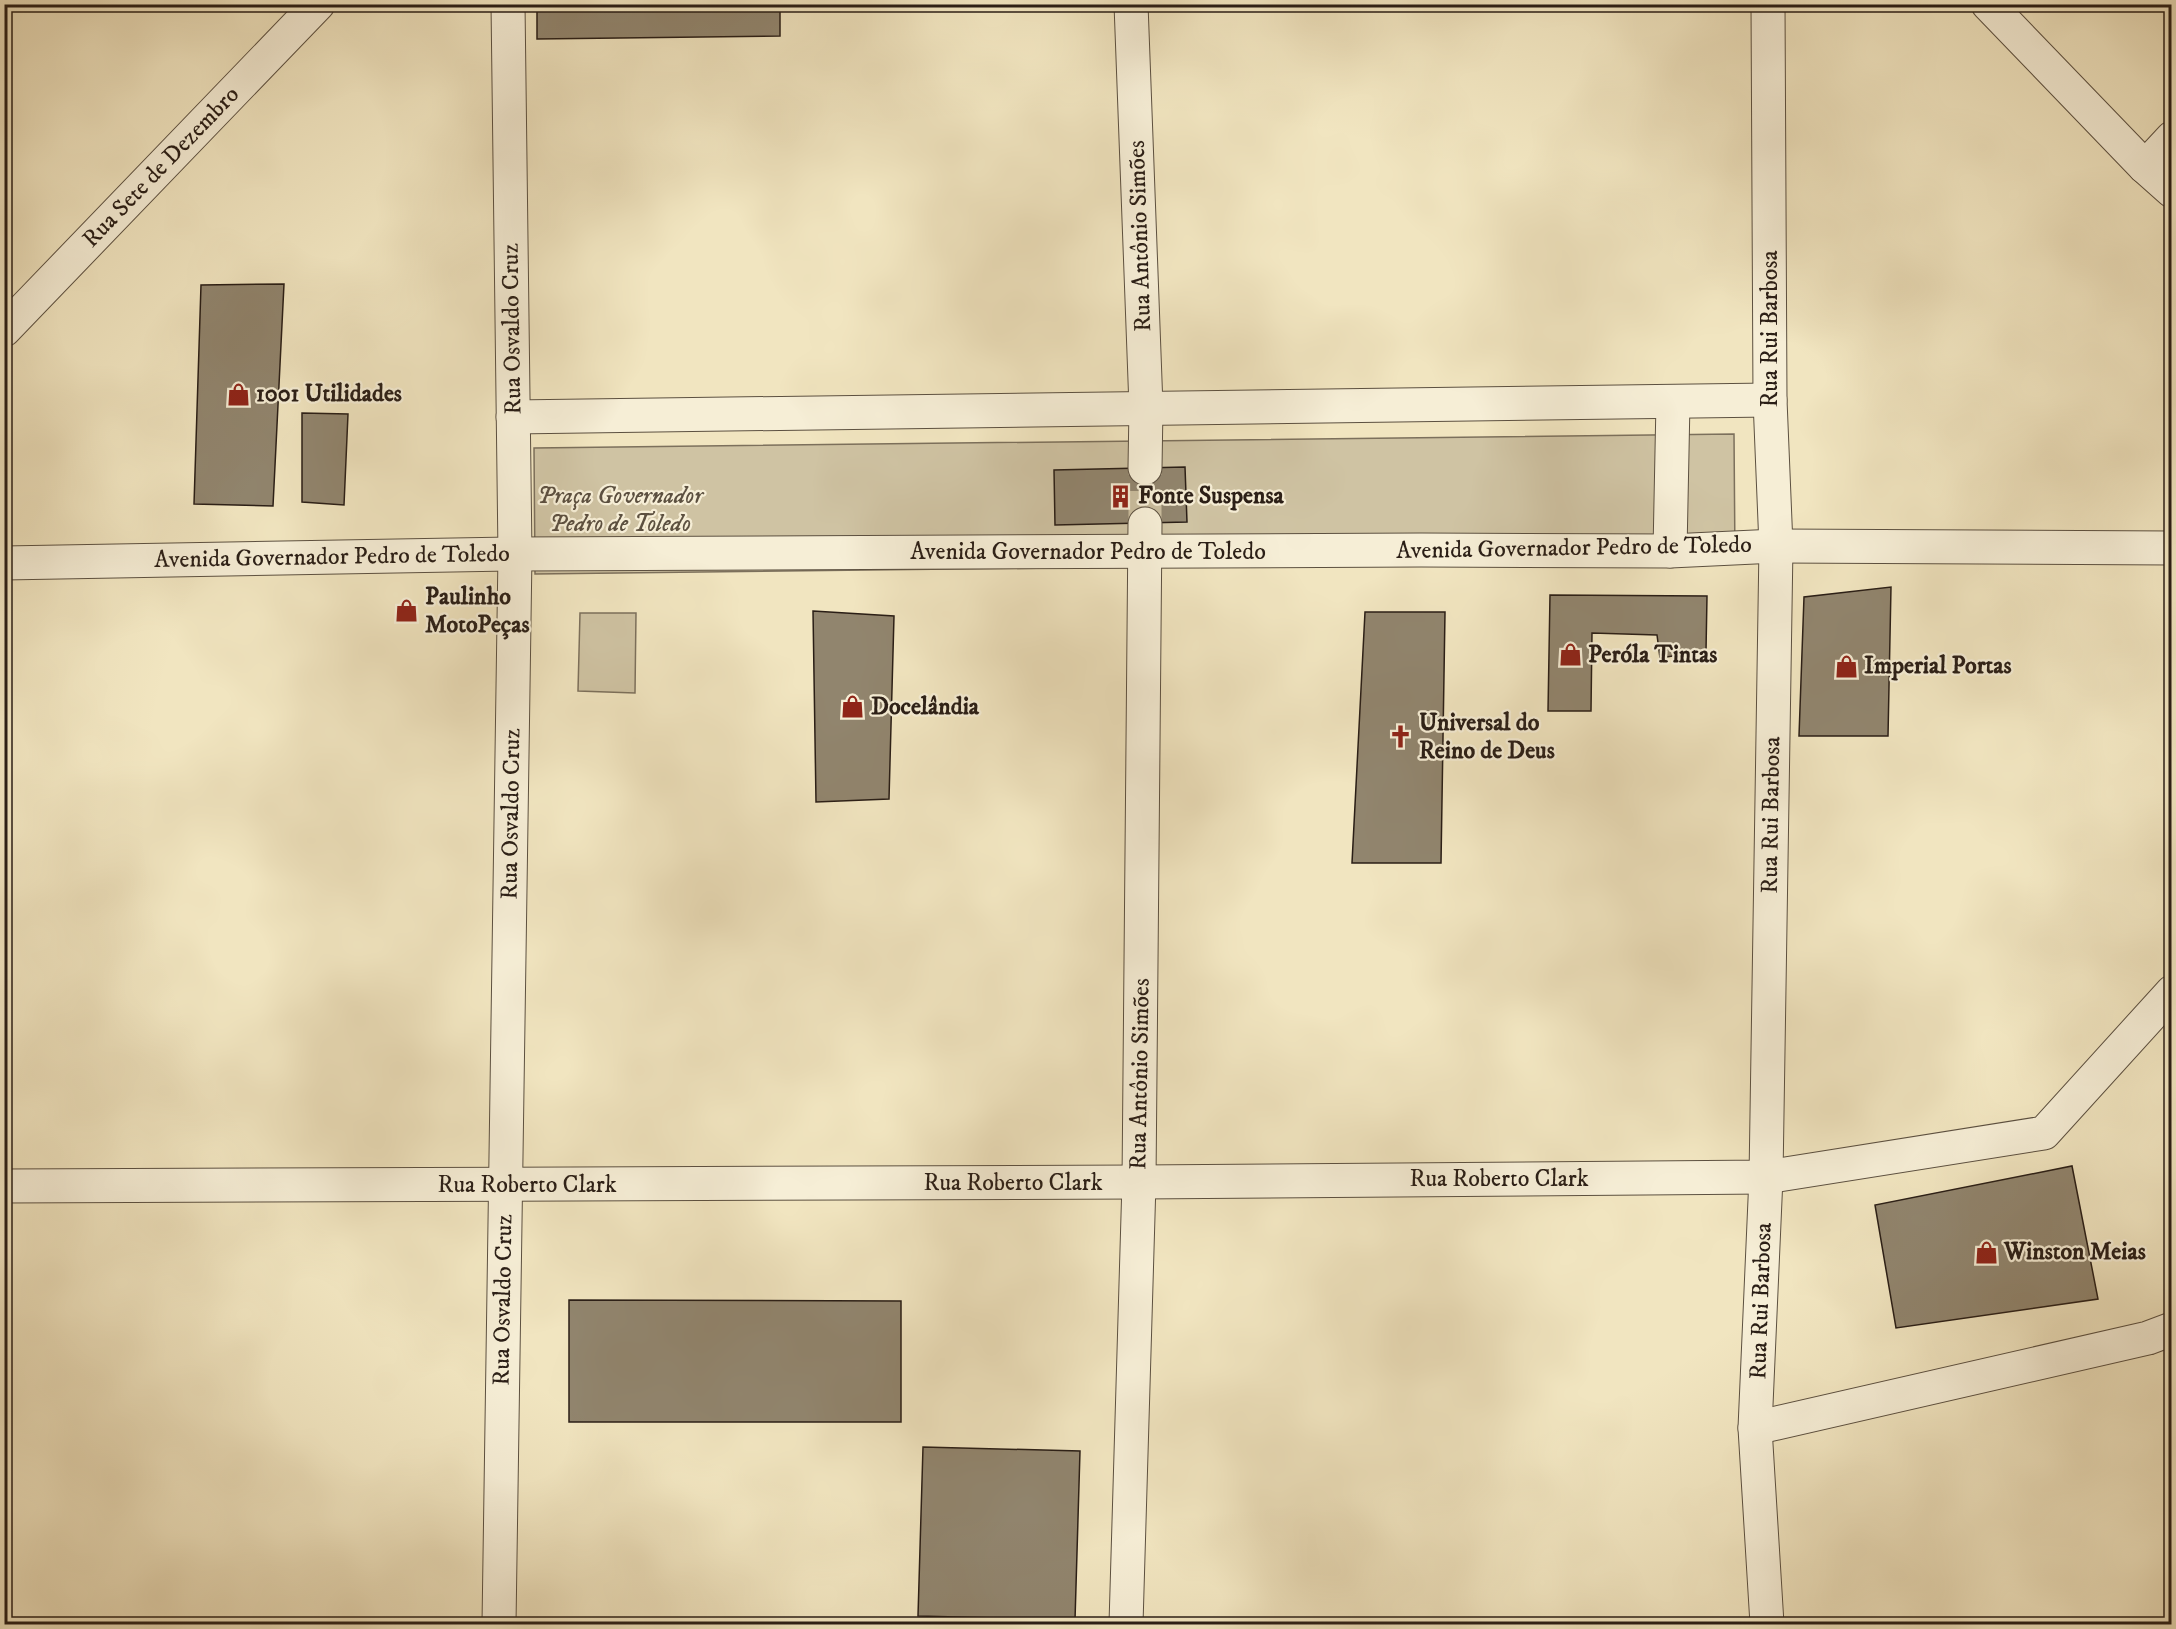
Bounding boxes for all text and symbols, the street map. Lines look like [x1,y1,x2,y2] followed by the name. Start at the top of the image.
[76,80,246,254] street label: Rua Sete de Dezembro
[1122,140,1158,332] street label: Rua Antônio Simões
[495,242,528,415] street label: Rua Osvaldo Cruz
[1755,250,1785,408] street label: Rua Rui Barbosa
[256,379,402,409] place label: 1001 Utilidades
[225,381,251,407] shop icon: 1001 Utilidades
[537,481,705,539] park label: Praça Governador Pedro de Toledo
[1138,481,1284,511] place label: Fonte Suspensa
[1107,483,1133,509] building icon: Fonte Suspensa
[1396,530,1752,566] street label: Avenida Governador Pedro de Toledo
[910,537,1266,567] street label: Avenida Governador Pedro de Toledo
[154,539,510,575] street label: Avenida Governador Pedro de Toledo
[425,582,529,640] place label: Paulinho MotoPeças
[394,598,420,624] shop icon: Paulinho MotoPeças
[1588,640,1717,670] place label: Peróla Tintas
[1557,642,1583,668] shop icon: Peróla Tintas
[1864,651,2011,681] place label: Imperial Portas
[1833,653,1859,679] shop icon: Imperial Portas
[871,692,980,722] place label: Docelândia
[840,694,866,720] shop icon: Docelândia
[1419,708,1555,766] place label: Universal do Reino de Deus
[1388,724,1414,750] church icon: Universal do Reino de Deus
[495,727,528,900] street label: Rua Osvaldo Cruz
[1755,735,1787,894] street label: Rua Rui Barbosa
[1123,978,1157,1170] street label: Rua Antônio Simões
[1409,1164,1589,1194] street label: Rua Roberto Clark
[923,1168,1103,1198] street label: Rua Roberto Clark
[437,1170,617,1200] street label: Rua Roberto Clark
[487,1213,520,1386] street label: Rua Osvaldo Cruz
[1743,1221,1779,1380] street label: Rua Rui Barbosa
[2003,1237,2146,1267] place label: Winston Meias
[1973,1239,1999,1265] shop icon: Winston Meias

